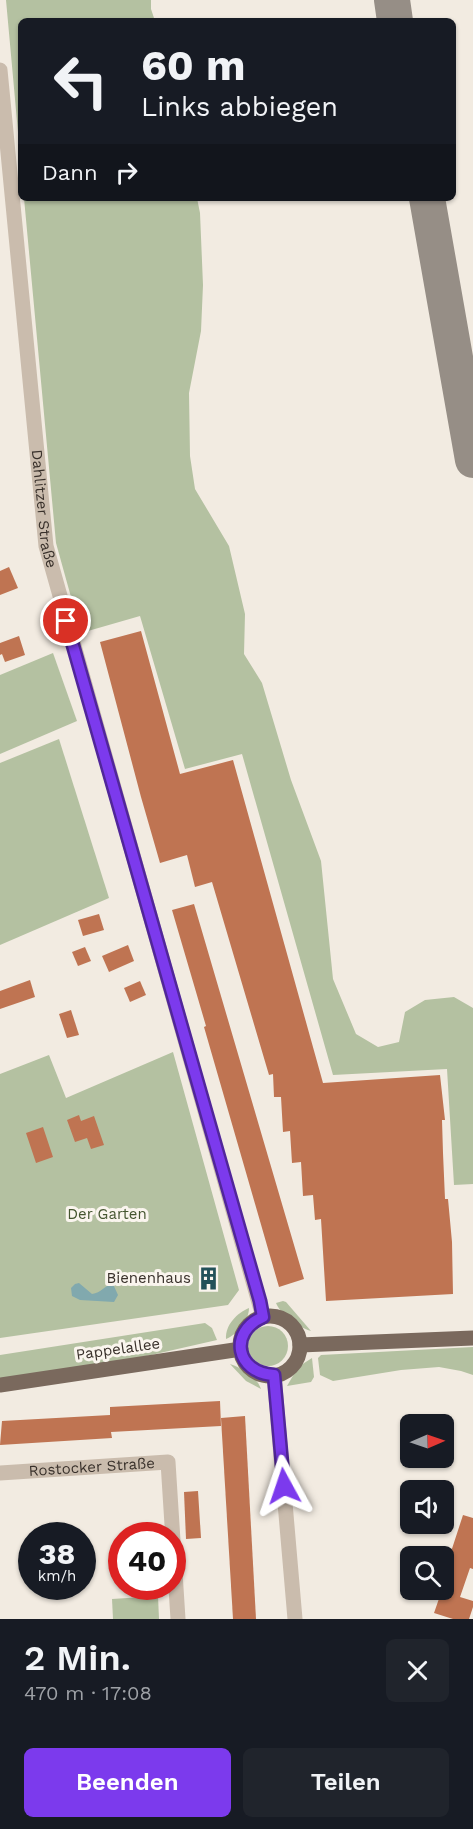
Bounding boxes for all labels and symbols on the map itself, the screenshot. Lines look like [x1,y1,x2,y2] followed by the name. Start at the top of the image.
[28,449,61,570] street label: Dahlitzer Straße
[40,595,91,646] pin
[67,1205,147,1223] park label: Der Garten
[196,1265,222,1291] building icon: Bienenhaus
[106,1269,191,1287] place label: Bienenhaus
[75,1334,161,1364] street label: Pappelallee
[400,1414,454,1468] north arrow
[28,1454,155,1480] street label: Rostocker Straße
[252,1454,316,1518] position arrow
[108,1522,186,1600] speed limit sign: 40

